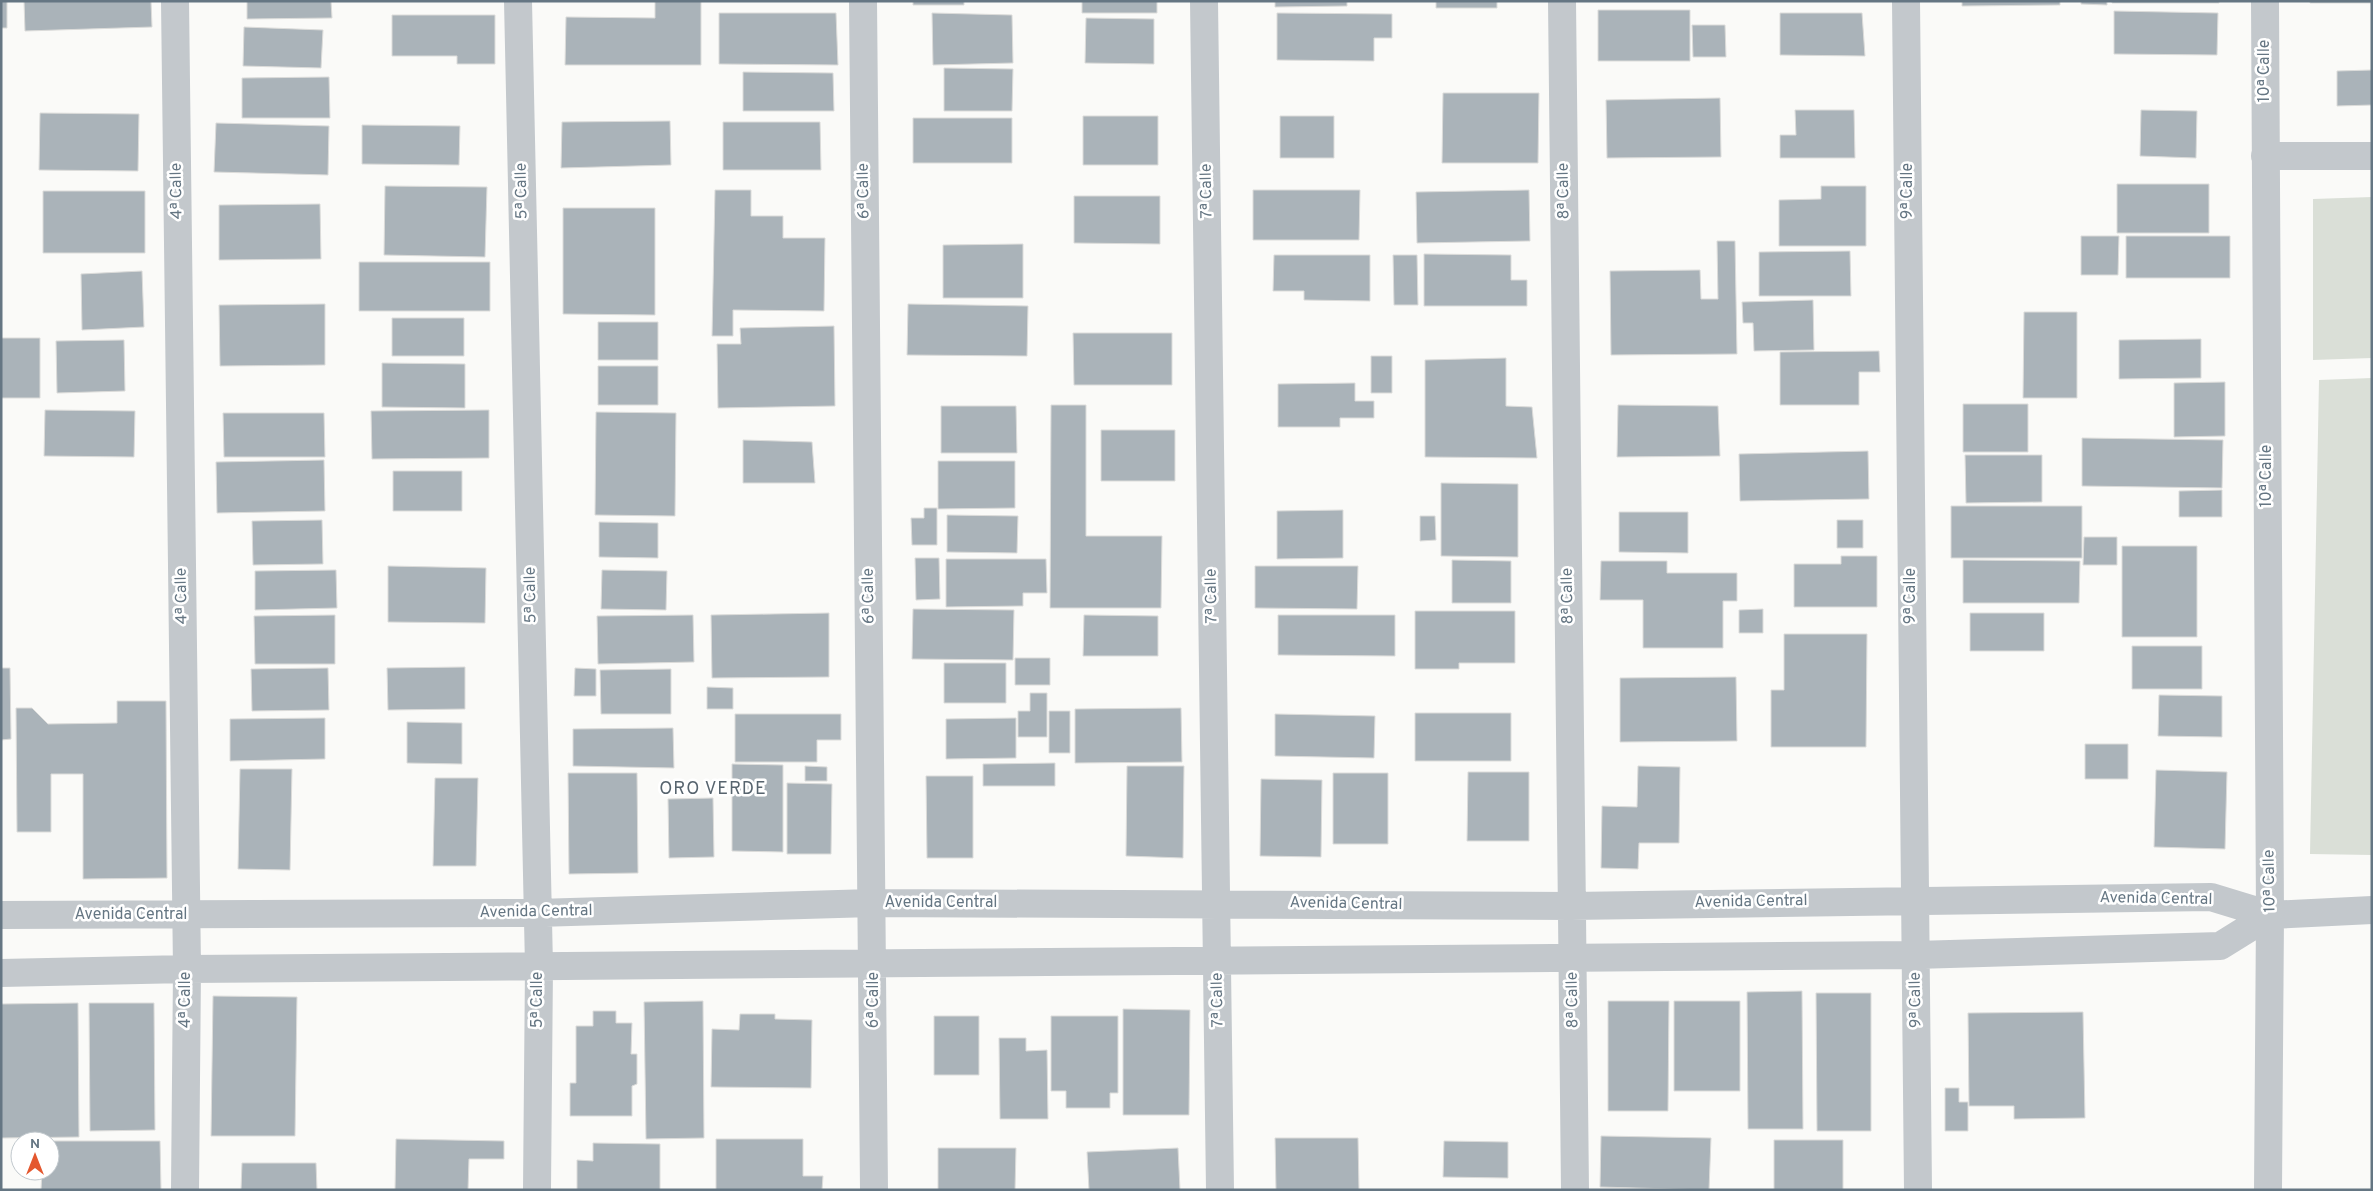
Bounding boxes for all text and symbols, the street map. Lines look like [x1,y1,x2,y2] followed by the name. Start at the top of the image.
[2255,40,2275,102] street label: 10ª Calle
[167,163,187,219] street label: 4ª Calle
[512,163,532,219] street label: 5ª Calle
[854,163,874,219] street label: 6ª Calle
[1197,163,1217,219] street label: 7ª Calle
[1554,163,1574,219] street label: 8ª Calle
[1898,163,1918,219] street label: 9ª Calle
[2257,445,2277,507] street label: 10ª Calle
[521,567,541,623] street label: 5ª Calle
[172,568,192,624] street label: 4ª Calle
[859,568,879,624] street label: 6ª Calle
[1202,568,1222,624] street label: 7ª Calle
[1558,568,1578,624] street label: 8ª Calle
[1901,568,1921,624] street label: 9ª Calle
[659,778,767,801] district label: ORO VERDE
[2259,849,2281,913] street label: 10ª Calle
[2099,888,2213,910] street label: Avenida Central
[1694,891,1808,913] street label: Avenida Central
[884,893,998,913] street label: Avenida Central
[1289,893,1403,915] street label: Avenida Central
[479,901,593,923] street label: Avenida Central
[74,905,188,925] street label: Avenida Central
[176,972,196,1028] street label: 4ª Calle
[528,972,548,1028] street label: 5ª Calle
[864,972,884,1028] street label: 6ª Calle
[1208,972,1228,1028] street label: 7ª Calle
[1563,972,1583,1028] street label: 8ª Calle
[1906,972,1926,1028] street label: 9ª Calle
[10,1131,60,1181] north arrow
[30,1136,40,1153] text: N

